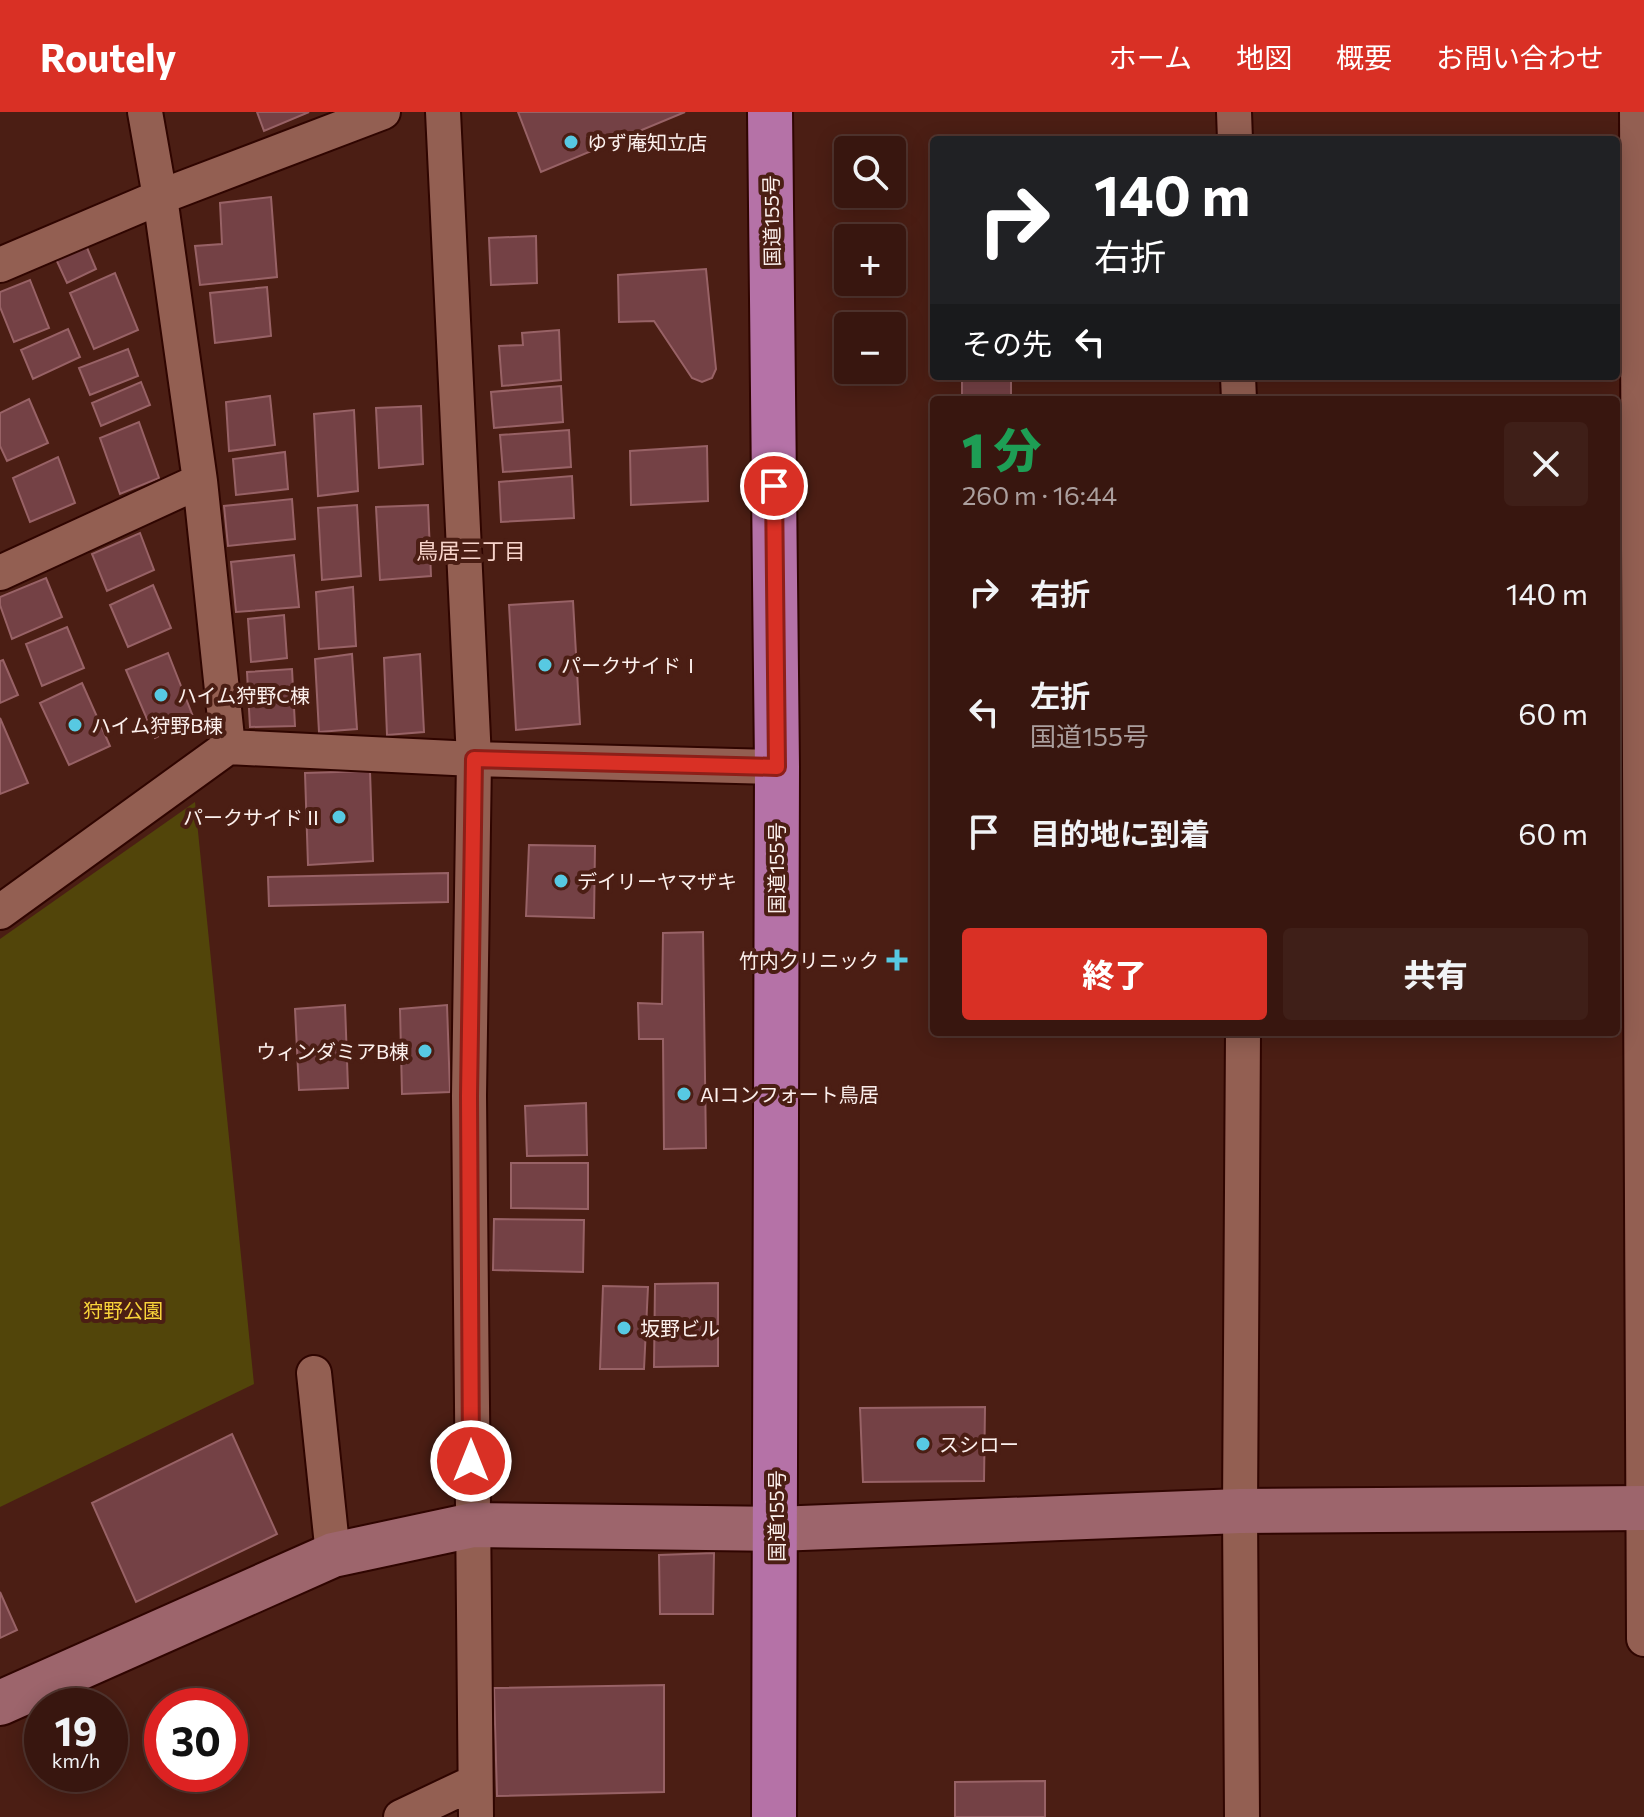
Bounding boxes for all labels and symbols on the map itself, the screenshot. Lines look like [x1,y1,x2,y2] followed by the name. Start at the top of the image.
[587,130,707,154] place label: ゆず庵知立店
[562,133,580,151] marker: ゆず庵知立店
[758,175,784,267] street label: 国道155号
[740,452,808,520] pin
[416,537,526,564] district label: 鳥居三丁目
[561,653,701,677] place label: パークサイドⅠ
[536,656,554,674] marker: パークサイドⅠ
[177,683,310,707] place label: ハイム狩野C棟
[152,686,170,704] marker: ハイム狩野C棟
[91,713,223,737] place label: ハイム狩野B棟
[66,716,84,734] marker: ハイム狩野B棟
[183,805,323,829] place label: パークサイドⅡ
[330,808,348,826] marker: パークサイドⅡ
[764,822,788,914] street label: 国道155号
[577,869,737,893] place label: デイリーヤマザキ
[552,872,570,890] marker: デイリーヤマザキ
[739,948,879,972] place label: 竹内クリニック
[886,949,908,971] marker: 竹内クリニック
[256,1039,409,1063] place label: ウィンダミアB棟
[416,1042,434,1060] marker: ウィンダミアB棟
[700,1082,879,1106] place label: AIコンフォート鳥居
[675,1085,693,1103] marker: AIコンフォート鳥居
[83,1298,163,1322] park label: 狩野公園
[640,1316,720,1340] place label: 坂野ビル
[615,1319,633,1337] marker: 坂野ビル
[429,1419,513,1503] position arrow
[939,1432,1019,1456] place label: スシロー
[914,1435,932,1453] marker: スシロー
[764,1470,788,1562] street label: 国道155号
[144,1688,248,1792] speed limit sign: 30

